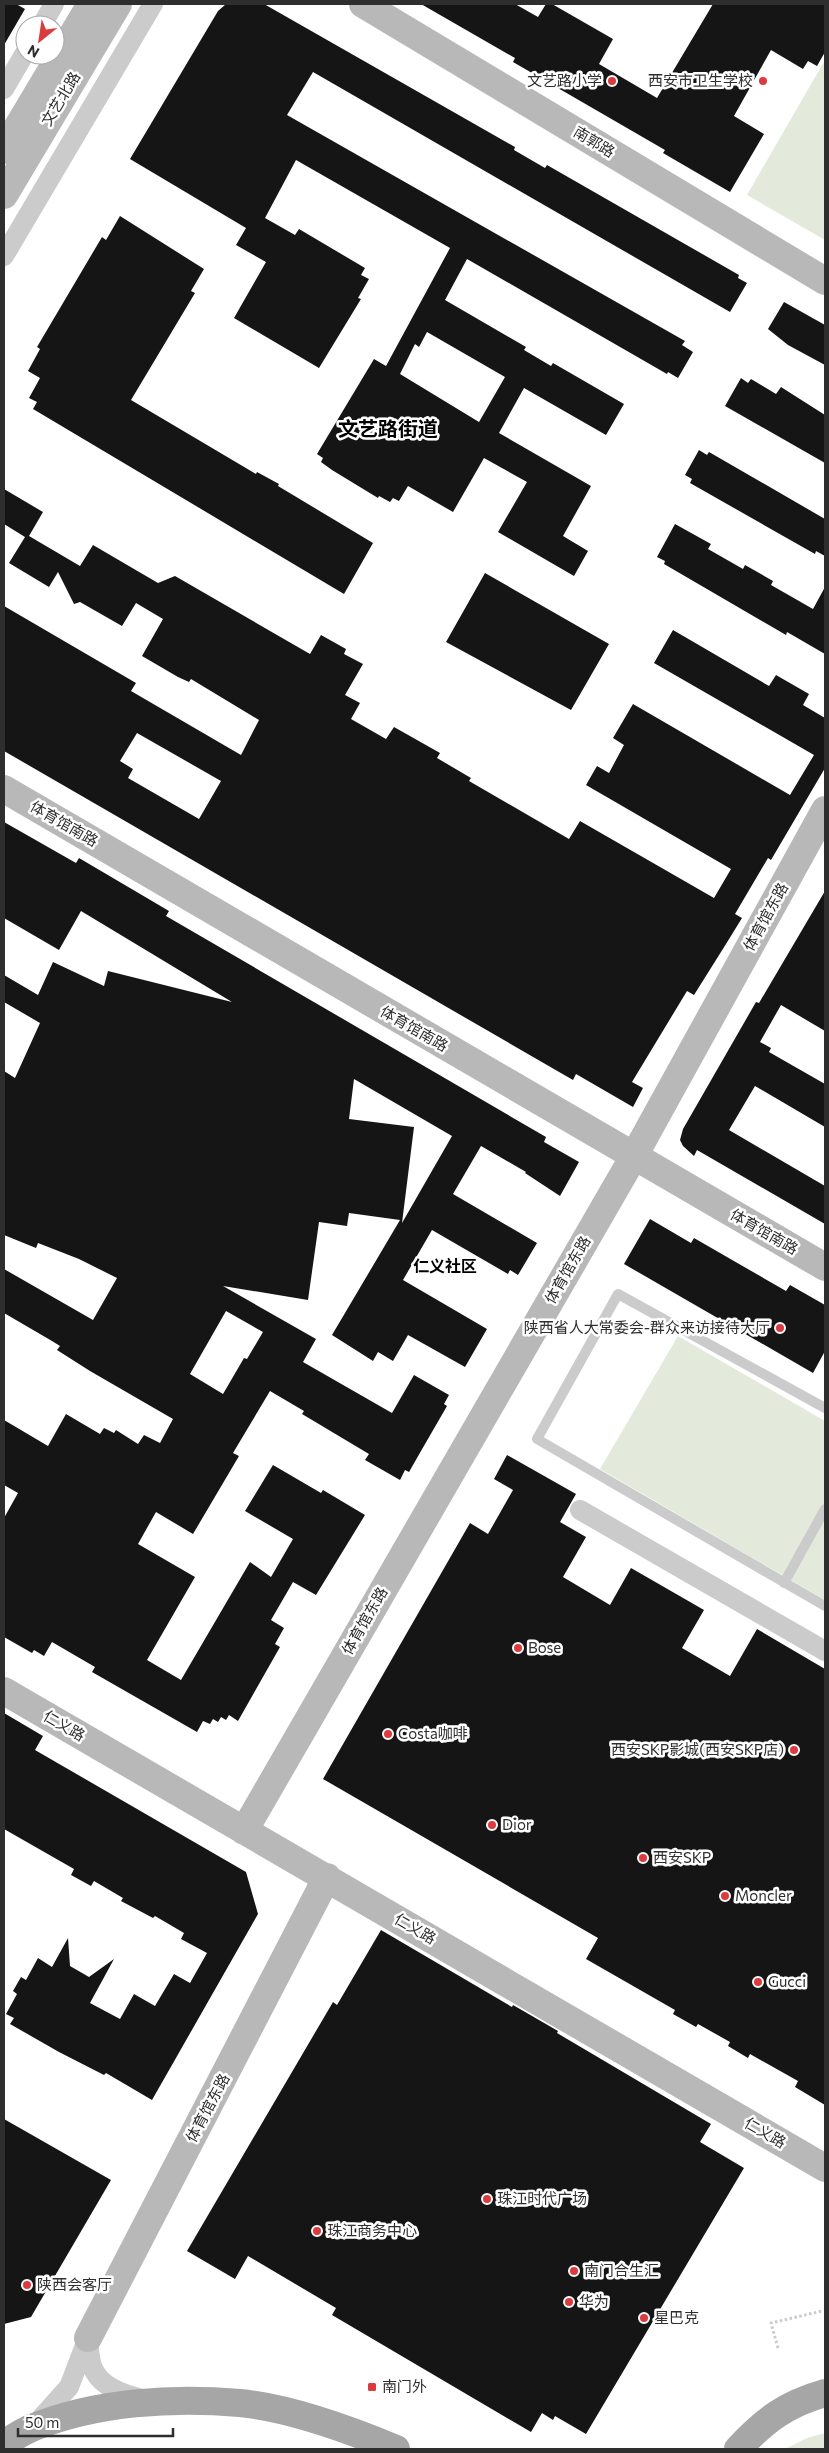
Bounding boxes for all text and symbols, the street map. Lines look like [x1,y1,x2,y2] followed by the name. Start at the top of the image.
[15,15,65,65] north arrow
[24,42,42,62] text: N
[37,68,83,129] street label: 文艺北路
[527,71,602,89] place label: 文艺路小学
[648,71,753,89] place label: 西安市卫生学校
[606,75,618,87] marker: 文艺路小学
[757,75,769,87] marker: 西安市卫生学校
[571,122,618,160] street label: 南郭路
[338,416,438,440] district label: 文艺路街道
[28,797,101,850] street label: 体育馆南路
[739,879,791,954] street label: 体育馆东路
[378,1002,451,1055] street label: 体育馆南路
[728,1205,801,1258] street label: 体育馆南路
[541,1233,594,1306] street label: 体育馆东路
[413,1256,477,1275] district label: 仁义社区
[524,1318,770,1336] place label: 陕西省人大常委会-群众来访接待大厅
[774,1322,786,1334] marker: 陕西省人大常委会-群众来访接待大厅
[338,1584,391,1657] street label: 体育馆东路
[528,1638,561,1656] place label: Bose
[512,1642,524,1654] marker: Bose
[41,1706,88,1744] street label: 仁义路
[398,1724,468,1742] place label: Costa咖啡
[382,1728,394,1740] marker: Costa咖啡
[611,1740,784,1758] place label: 西安SKP影城(西安SKP店)
[788,1744,800,1756] marker: 西安SKP影城(西安SKP店)
[502,1815,532,1833] place label: Dior
[486,1819,498,1831] marker: Dior
[653,1848,711,1866] place label: 西安SKP
[637,1852,649,1864] marker: 西安SKP
[735,1886,792,1904] place label: Moncler
[719,1890,731,1902] marker: Moncler
[392,1909,439,1947] street label: 仁义路
[768,1972,806,1990] place label: Gucci
[752,1976,764,1988] marker: Gucci
[182,2070,233,2145] street label: 体育馆东路
[742,2113,789,2151] street label: 仁义路
[497,2189,587,2207] place label: 珠江时代广场
[481,2193,493,2205] marker: 珠江时代广场
[327,2221,417,2239] place label: 珠江商务中心
[311,2225,323,2237] marker: 珠江商务中心
[584,2261,659,2279] place label: 南门合生汇
[568,2265,580,2277] marker: 南门合生汇
[37,2275,112,2293] place label: 陕西会客厅
[21,2279,33,2291] marker: 陕西会客厅
[579,2292,609,2310] place label: 华为
[563,2296,575,2308] marker: 华为
[654,2308,699,2326] place label: 星巴克
[638,2312,650,2324] marker: 星巴克
[382,2377,427,2395] place label: 南门外
[366,2381,378,2393] marker: 南门外
[18,2406,172,2438] scale bar
[25,2413,59,2431] text: 50 m

